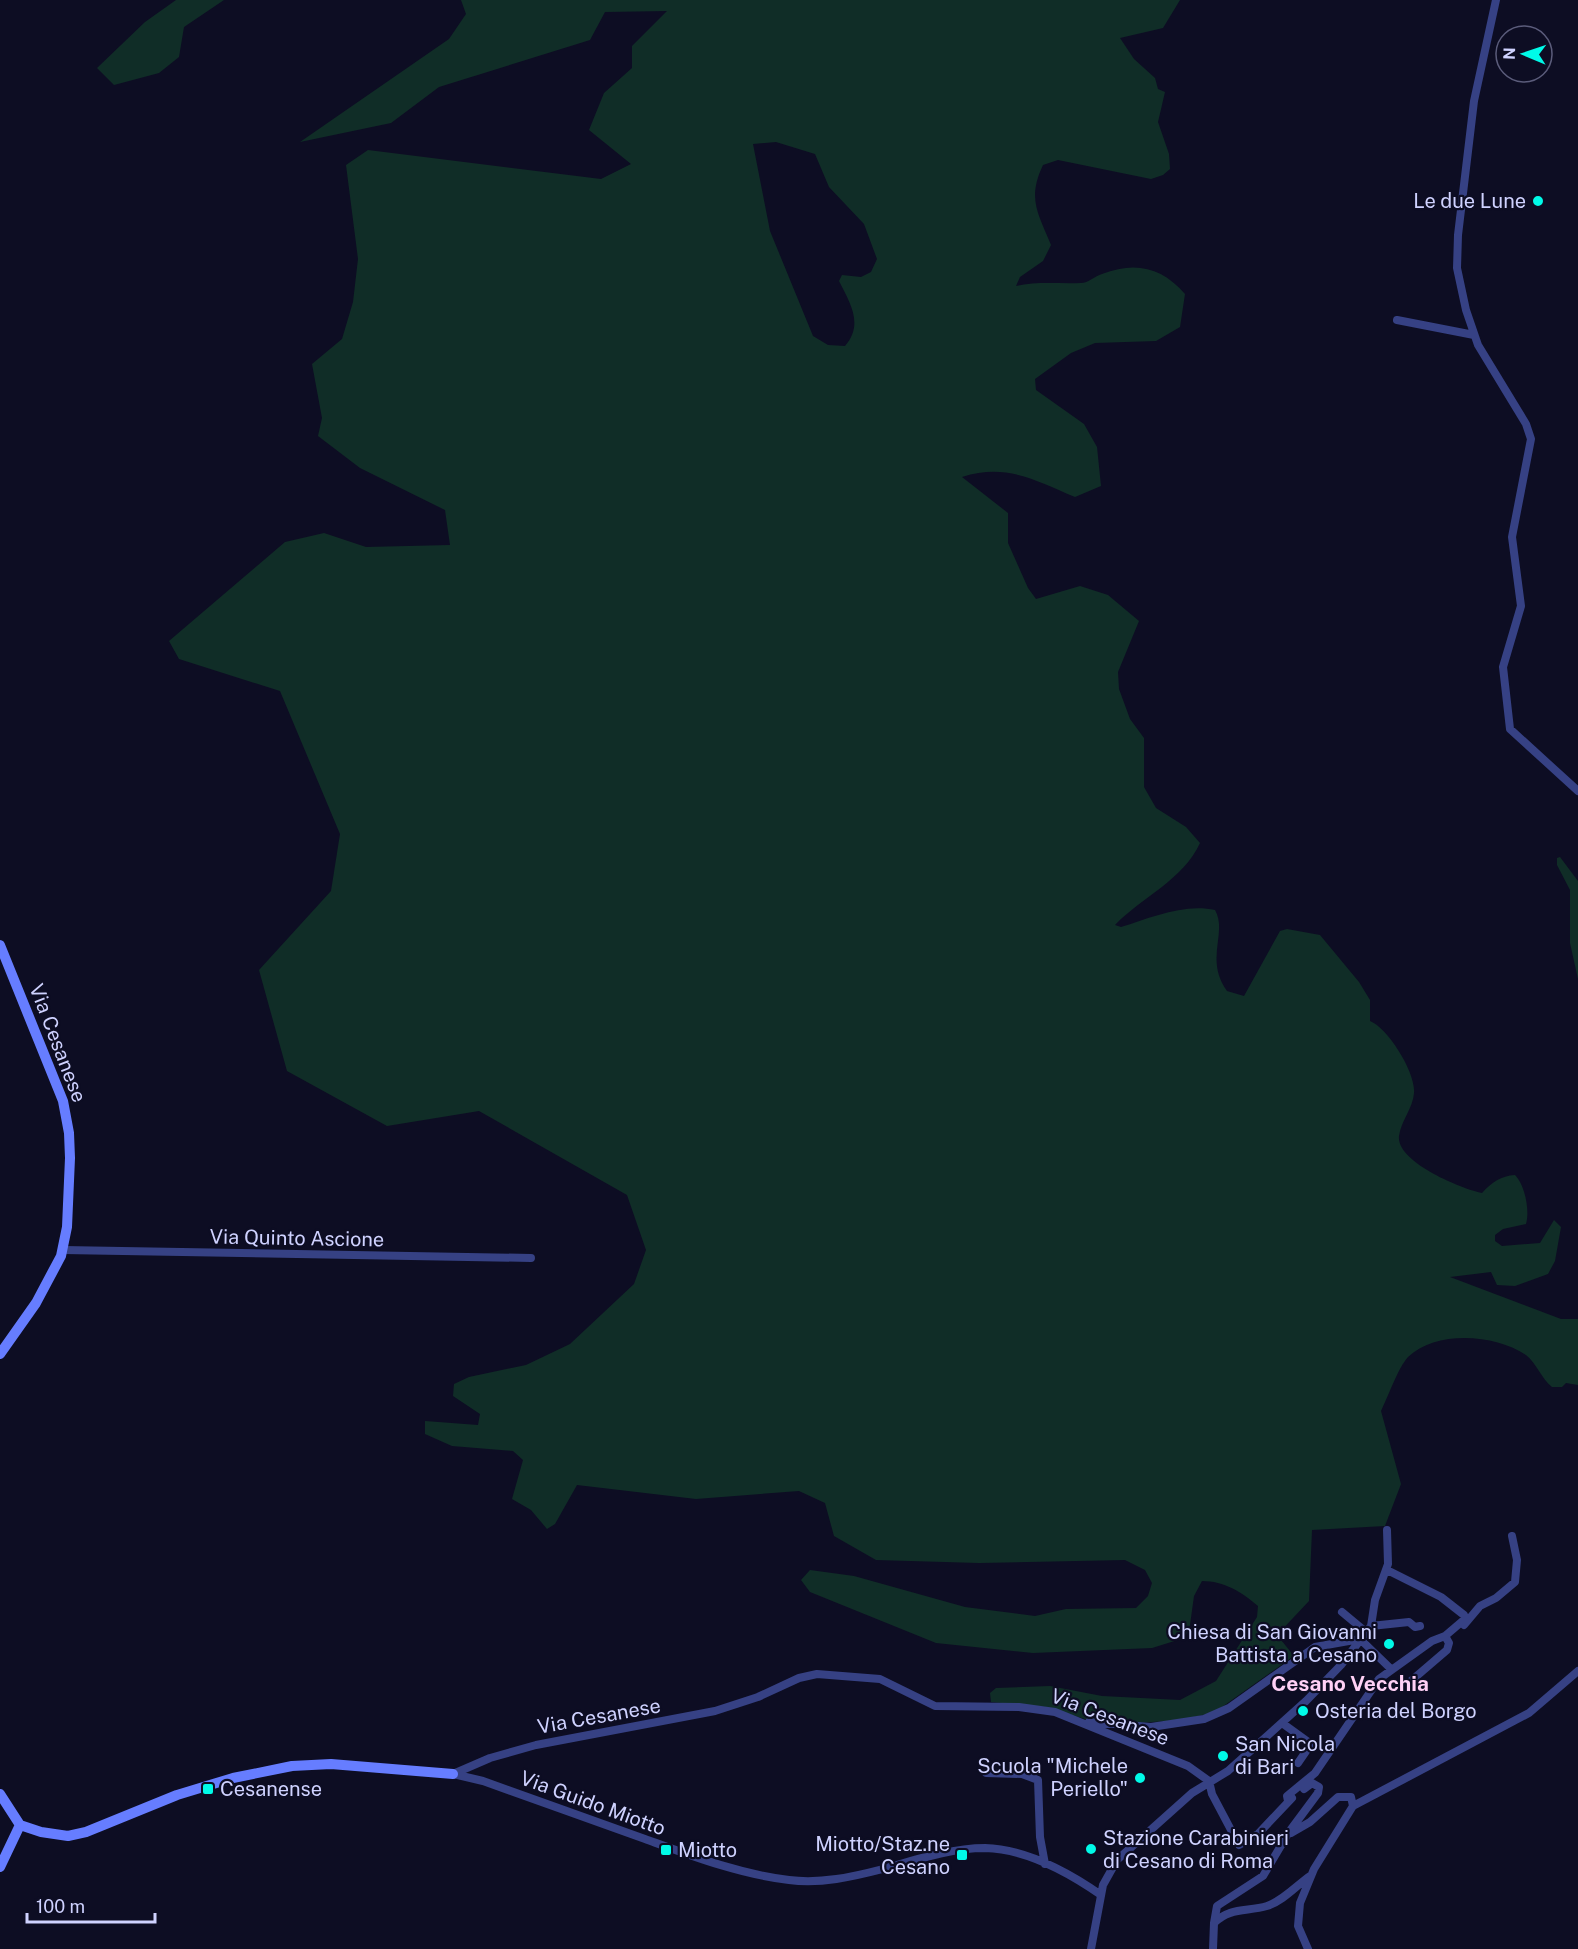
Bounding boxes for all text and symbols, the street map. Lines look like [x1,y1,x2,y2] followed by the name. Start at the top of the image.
[1494,24,1554,84] north arrow
[1500,47,1519,60] text: N
[1413,189,1526,213] place label: Le due Lune
[1531,194,1545,208] marker: Le due Lune
[24,980,92,1106] street label: Via Cesanese
[209,1224,385,1252] street label: Via Quinto Ascione
[1167,1620,1377,1667] place label: Chiesa di San Giovanni Battista a Cesano
[1382,1637,1396,1651] marker: Chiesa di San Giovanni Battista a Cesano
[1271,1671,1429,1696] district label: Cesano Vecchia
[1047,1683,1173,1751] street label: Via Cesanese
[535,1693,663,1739] street label: Via Cesanese
[1315,1699,1477,1723] place label: Osteria del Borgo
[1296,1704,1310,1718] marker: Osteria del Borgo
[1235,1732,1335,1779] place label: San Nicola di Bari
[1216,1749,1230,1763] marker: San Nicola di Bari
[977,1754,1128,1801] place label: Scuola "Michele Periello"
[517,1766,669,1840] street label: Via Guido Miotto
[1133,1771,1147,1785] marker: Scuola "Michele Periello"
[220,1777,322,1801] place label: Cesanense
[201,1782,215,1796] marker: Cesanense
[1103,1826,1289,1873] place label: Stazione Carabinieri di Cesano di Roma
[815,1832,950,1879] place label: Miotto/Staz.ne Cesano
[678,1838,737,1862] place label: Miotto
[1084,1842,1098,1856] marker: Stazione Carabinieri di Cesano di Roma
[659,1843,673,1857] marker: Miotto
[955,1848,969,1862] marker: Miotto/Staz.ne Cesano
[27,1886,154,1924] scale bar
[36,1896,85,1917] text: 100 m

